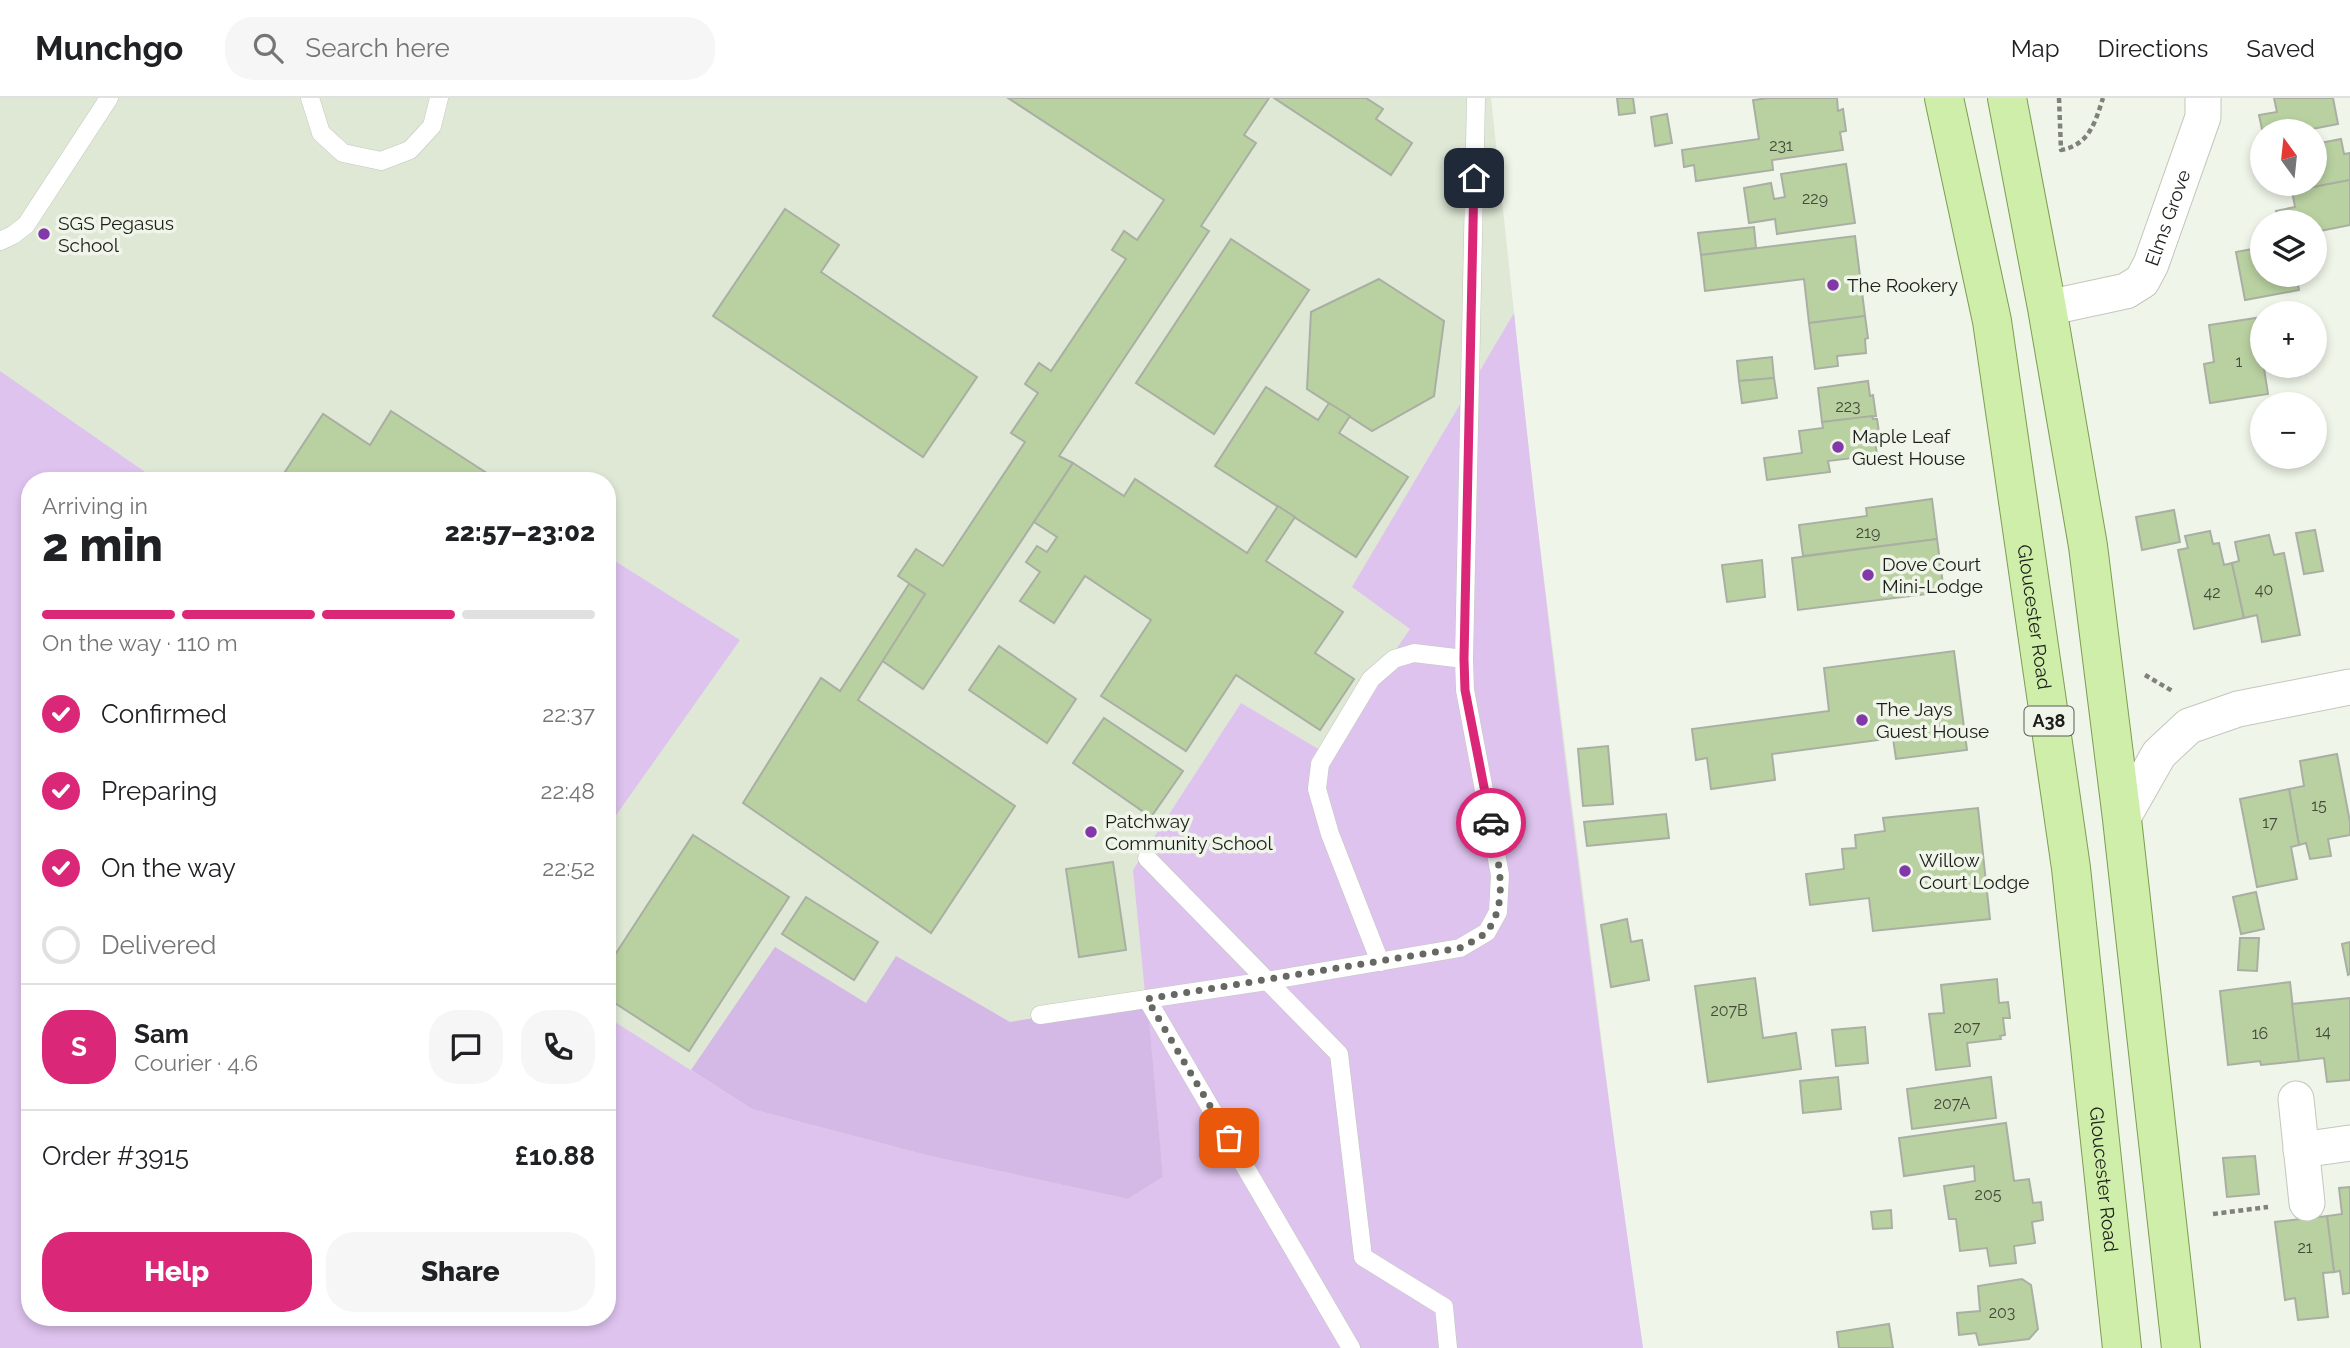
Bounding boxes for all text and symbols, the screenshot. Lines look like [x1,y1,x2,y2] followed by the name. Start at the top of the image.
[225,17,715,80] search box
[35,29,183,68] text: Munchgo
[249,29,287,67] icon: search
[305,33,450,63] text: Search here
[2011,34,2060,63] text: Map
[2098,34,2208,63] text: Directions
[2246,34,2315,63] text: Saved
[2250,119,2328,196] north arrow
[2250,119,2327,469] map controls
[1769,136,1793,155] house number: 231
[1444,148,1504,208] pin
[1455,159,1493,197] icon: home
[2140,167,2194,269] street label: Elms Grove
[1802,189,1828,208] house number: 229
[2250,210,2327,287] button: layers
[58,212,174,256] place label: SGS Pegasus School
[36,226,52,242] marker: SGS Pegasus School
[1847,274,1958,296] place label: The Rookery
[1825,277,1841,293] marker: The Rookery
[2250,301,2327,378] button: +
[2236,352,2243,371] house number: 1
[2250,392,2327,469] button: −
[1835,397,1861,416] house number: 223
[1852,425,1965,469] place label: Maple Leaf Guest House
[1830,439,1846,455] marker: Maple Leaf Guest House
[42,492,148,519] text: Arriving in
[445,517,595,547] text: 22:57–23:02
[42,518,163,572] text: 2 min
[1856,523,1880,542] house number: 219
[2013,543,2056,691] street label: Gloucester Road
[1882,553,1983,597] place label: Dove Court Mini-Lodge
[1860,567,1876,583] marker: Dove Court Mini-Lodge
[2255,580,2273,599] house number: 40
[2203,583,2221,602] house number: 42
[42,629,238,656] text: On the way · 110 m
[42,695,80,733] icon: check
[1876,698,1989,742] place label: The Jays Guest House
[101,699,227,729] text: Confirmed
[542,700,595,727] text: 22:37
[2024,706,2074,736] road number: A38
[1854,712,1870,728] marker: The Jays Guest House
[42,772,80,810] icon: check
[101,776,217,806] text: Preparing
[541,777,595,804] text: 22:48
[1456,788,1526,858] courier
[2311,796,2327,815] house number: 15
[1472,804,1510,842] icon: car
[1105,810,1273,854] place label: Patchway Community School
[2262,813,2278,832] house number: 17
[1083,824,1099,840] marker: Patchway Community School
[42,849,80,887] icon: check
[1919,849,2029,893] place label: Willow Court Lodge
[101,853,236,883] text: On the way
[542,854,595,881] text: 22:52
[1897,863,1913,879] marker: Willow Court Lodge
[101,930,216,960] text: Delivered
[1710,1001,1748,1020] house number: 207B
[429,1010,503,1084] button: chat
[521,1010,595,1084] button: phone
[1954,1018,1981,1037] house number: 207
[134,1019,189,1049] text: Sam
[2315,1022,2331,1041] house number: 14
[2252,1024,2268,1043] house number: 16
[71,1032,87,1062] text: S
[134,1049,258,1076] text: Courier · 4.6
[1934,1094,1971,1113] house number: 207A
[2085,1106,2123,1253] street label: Gloucester Road
[1199,1108,1259,1168] pin
[1210,1119,1248,1157] icon: bag
[42,1141,189,1171] text: Order #3915
[515,1141,595,1171] text: £10.88
[1975,1185,2002,1204] house number: 205
[42,1232,312,1312] button: Help
[326,1232,595,1312] button: Share
[2297,1238,2313,1257] house number: 21
[1989,1303,2015,1322] house number: 203

